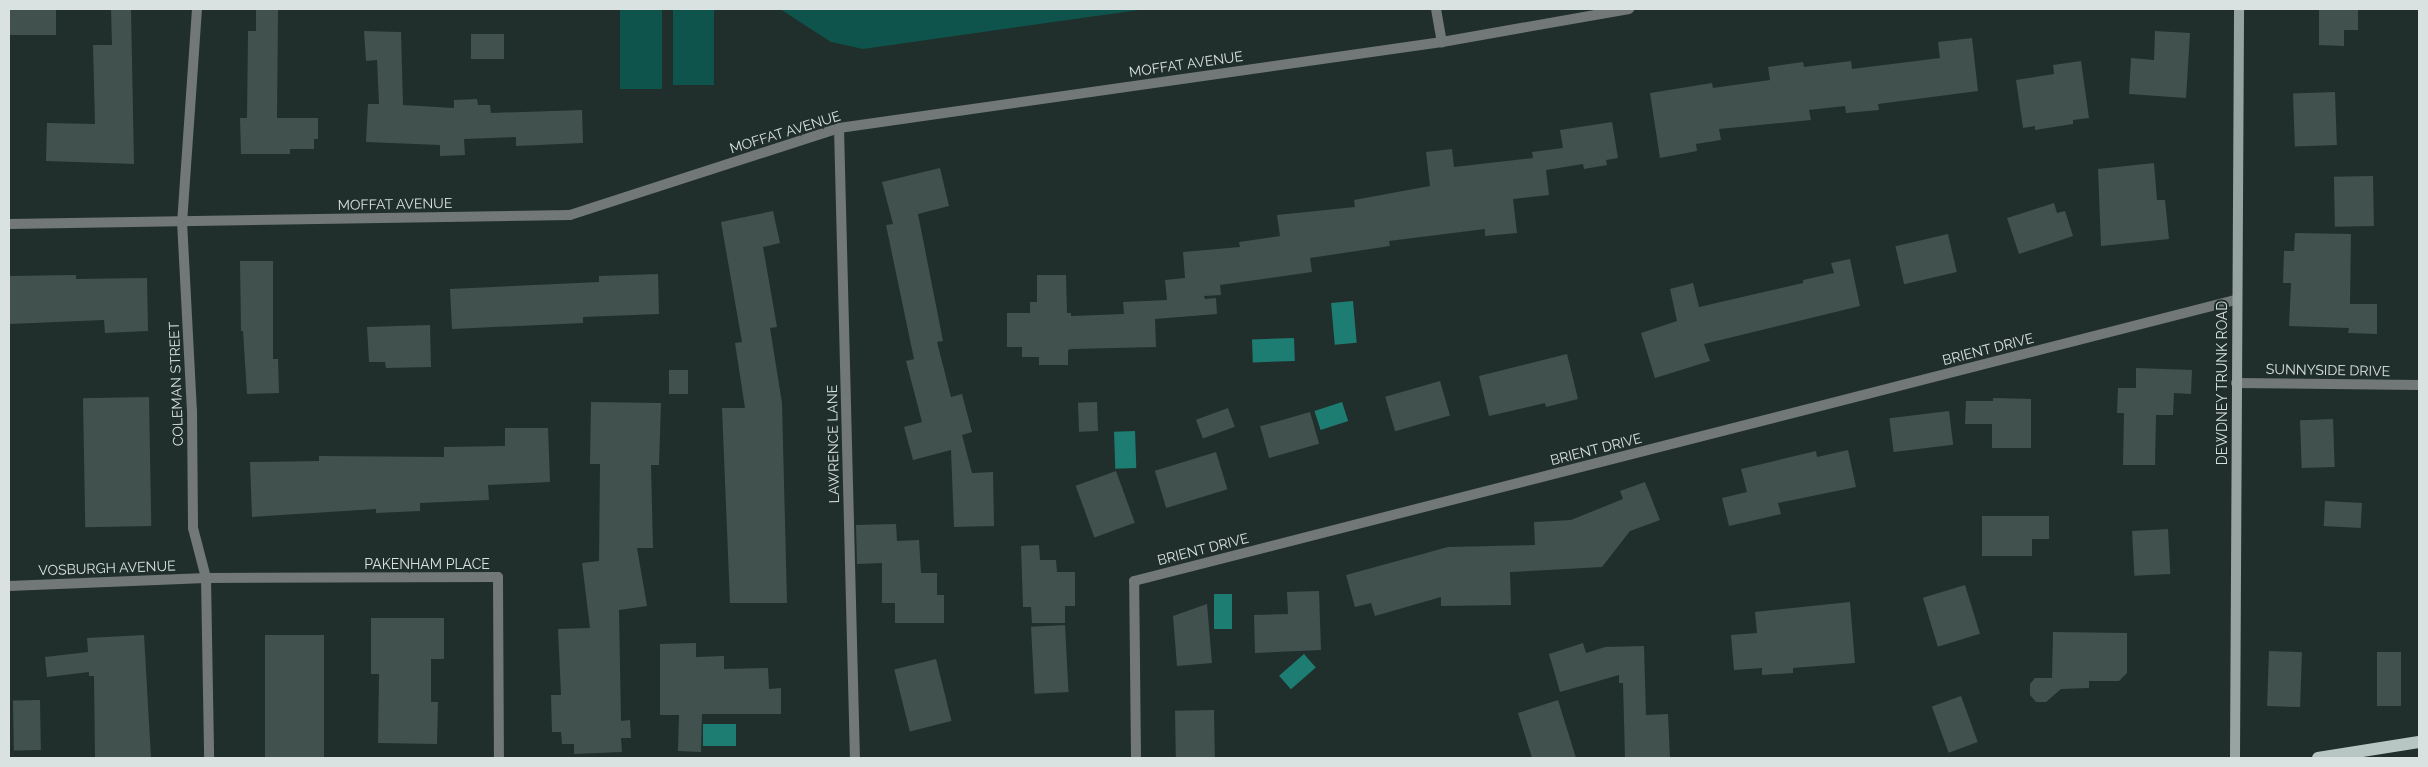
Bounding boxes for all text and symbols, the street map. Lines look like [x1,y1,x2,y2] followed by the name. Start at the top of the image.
[1128,48,1244,80] street label: MOFFAT AVENUE
[727,107,843,157] street label: MOFFAT AVENUE
[337,195,453,213] street label: MOFFAT AVENUE
[2214,300,2230,466] street label: DEWDNEY TRUNK ROAD
[165,321,187,447] street label: COLEMAN STREET
[1940,329,2036,369] street label: BRIENT DRIVE
[2266,361,2390,379] street label: SUNNYSIDE DRIVE
[824,385,842,503] street label: LAWRENCE LANE
[1548,429,1644,469] street label: BRIENT DRIVE
[1155,529,1251,569] street label: BRIENT DRIVE
[364,556,490,572] street label: PAKENHAM PLACE
[38,557,176,579] street label: VOSBURGH AVENUE

